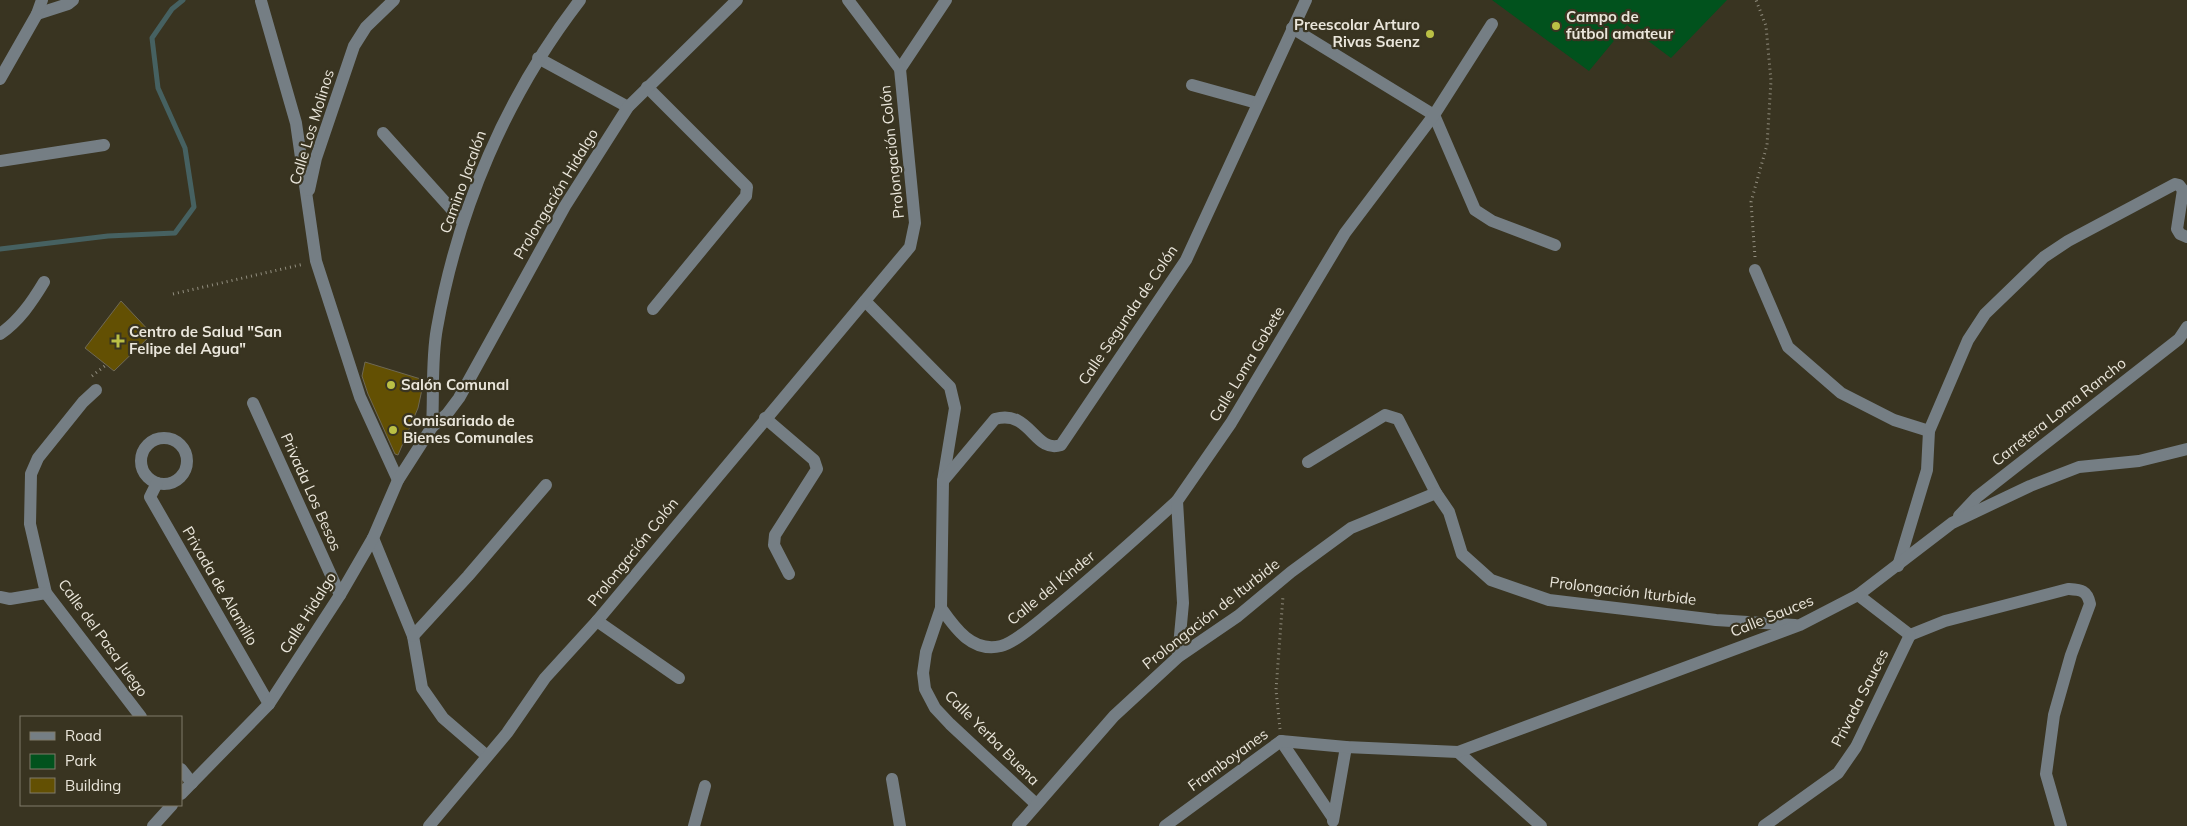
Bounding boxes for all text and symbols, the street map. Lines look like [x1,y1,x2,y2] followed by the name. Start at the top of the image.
[1566,7,1673,43] place label: Campo de fútbol amateur
[1294,15,1420,51] place label: Preescolar Arturo Rivas Saenz
[1550,20,1562,32] marker: Campo de fútbol amateur
[1424,28,1436,40] marker: Preescolar Arturo Rivas Saenz
[285,67,338,187] street label: Calle Los Molinos
[875,84,908,220] street label: Prolongación Colón
[509,125,602,263] street label: Prolongación Hidalgo
[435,128,490,236] street label: Camino Jacalón
[1074,241,1181,388] street label: Calle Segunda de Colón
[1205,303,1288,425] street label: Calle Loma Gobete
[129,322,282,358] place label: Centro de Salud "San Felipe del Agua"
[111,334,125,348] marker: Centro de Salud "San Felipe del Agua"
[1988,353,2130,470] street label: Carretera Loma Rancho
[401,375,509,394] place label: Salón Comunal
[385,379,397,391] marker: Salón Comunal
[403,411,533,447] place label: Comisariado de Bienes Comunales
[387,424,399,436] marker: Comisariado de Bienes Comunales
[277,430,346,554] street label: Privada Los Besos
[583,494,682,610] street label: Prolongación Colón
[179,523,262,649] street label: Privada de Alamillo
[1003,546,1099,629] street label: Calle del Kinder
[1138,554,1283,673] street label: Prolongación de Iturbide
[275,568,340,657] street label: Calle Hidalgo
[1549,572,1698,609] street label: Prolongación Iturbide
[54,575,153,700] street label: Calle del Pasa Juego
[1727,590,1816,641] street label: Calle Sauces
[1827,646,1892,750] street label: Privada Sauces
[941,686,1044,789] street label: Calle Yerba Buena
[20,716,182,806] legend
[1184,724,1272,795] street label: Framboyanes
[65,726,102,745] text: Road
[65,751,97,770] text: Park
[65,776,121,795] text: Building

